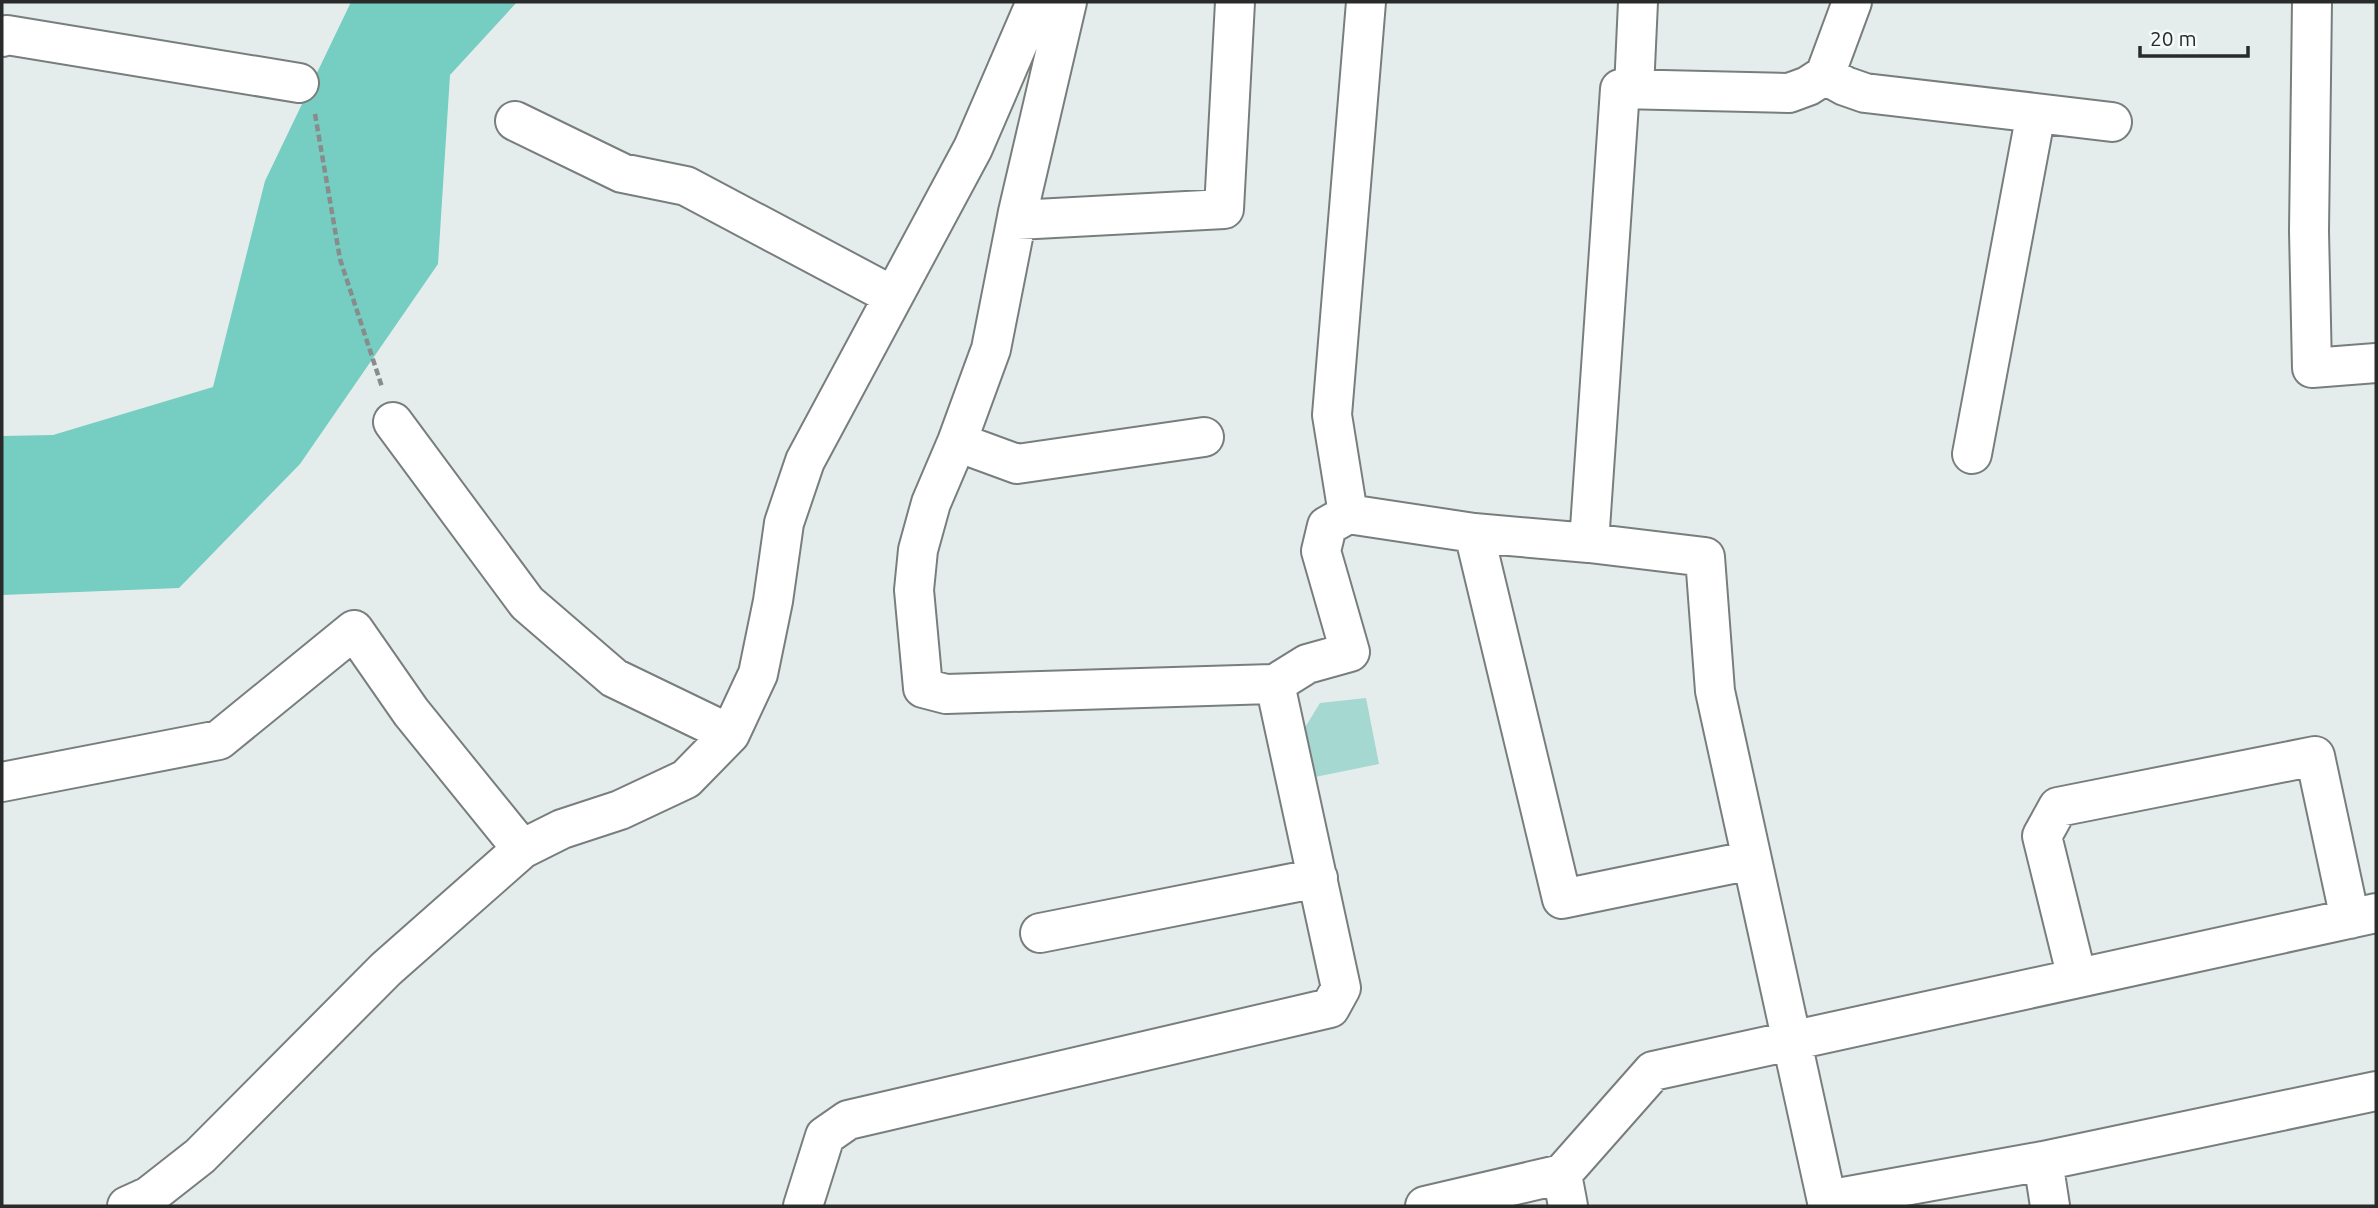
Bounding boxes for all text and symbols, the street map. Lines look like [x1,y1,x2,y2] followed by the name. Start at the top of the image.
[2140,14,2248,58] scale bar
[2150,26,2197,50] text: 20 m

